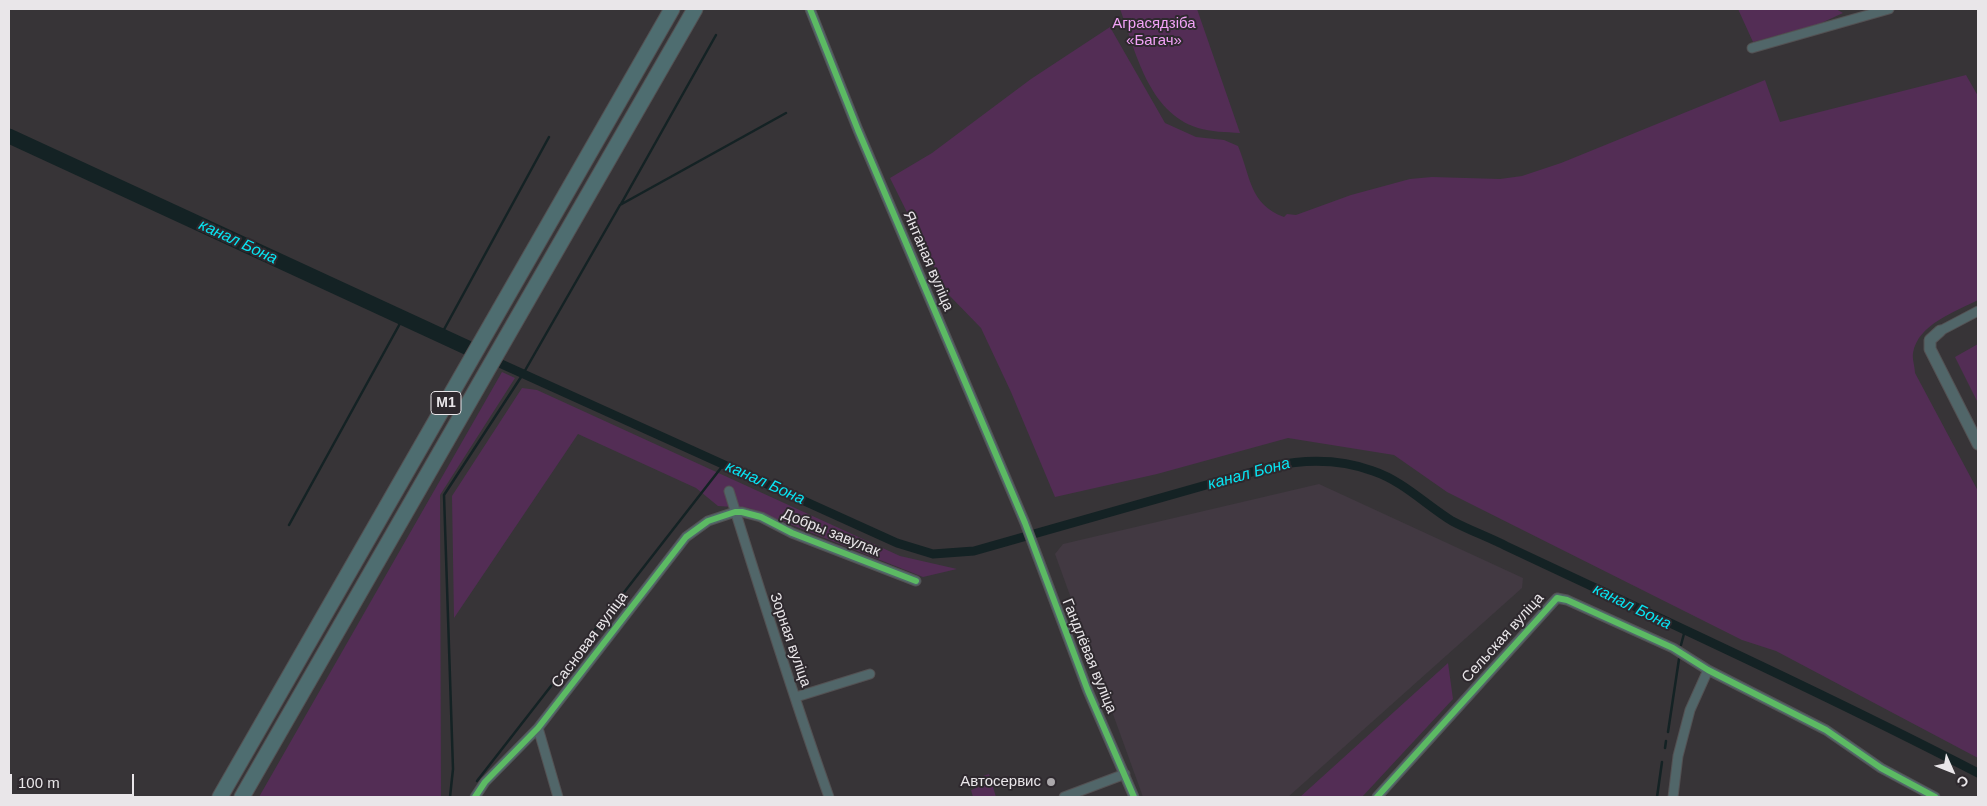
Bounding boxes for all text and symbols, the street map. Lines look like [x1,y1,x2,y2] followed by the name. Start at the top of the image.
[1112,15,1196,50] park label: Аграсядзіба «Багач»
[899,208,957,314] street label: Янтаная вуліца
[196,215,280,269] water label: канал Бона
[431,392,461,414] road number: М1
[1206,454,1292,494] water label: канал Бона
[723,457,807,509] water label: канал Бона
[779,505,883,561] street label: Добры завулак
[1590,580,1674,634] water label: канал Бона
[548,588,632,692] street label: Сасновая вуліца
[1458,590,1548,686] street label: Сельская вуліца
[765,591,815,689] street label: Зорная вуліца
[1058,596,1120,716] street label: Гандлёвая вуліца
[1927,746,1977,796] north arrow
[12,764,136,796] scale bar
[1954,772,1972,791] text: С
[960,773,1041,791] place label: Автосервис
[18,774,60,791] text: 100 m
[1045,776,1057,788] marker: Автосервис

